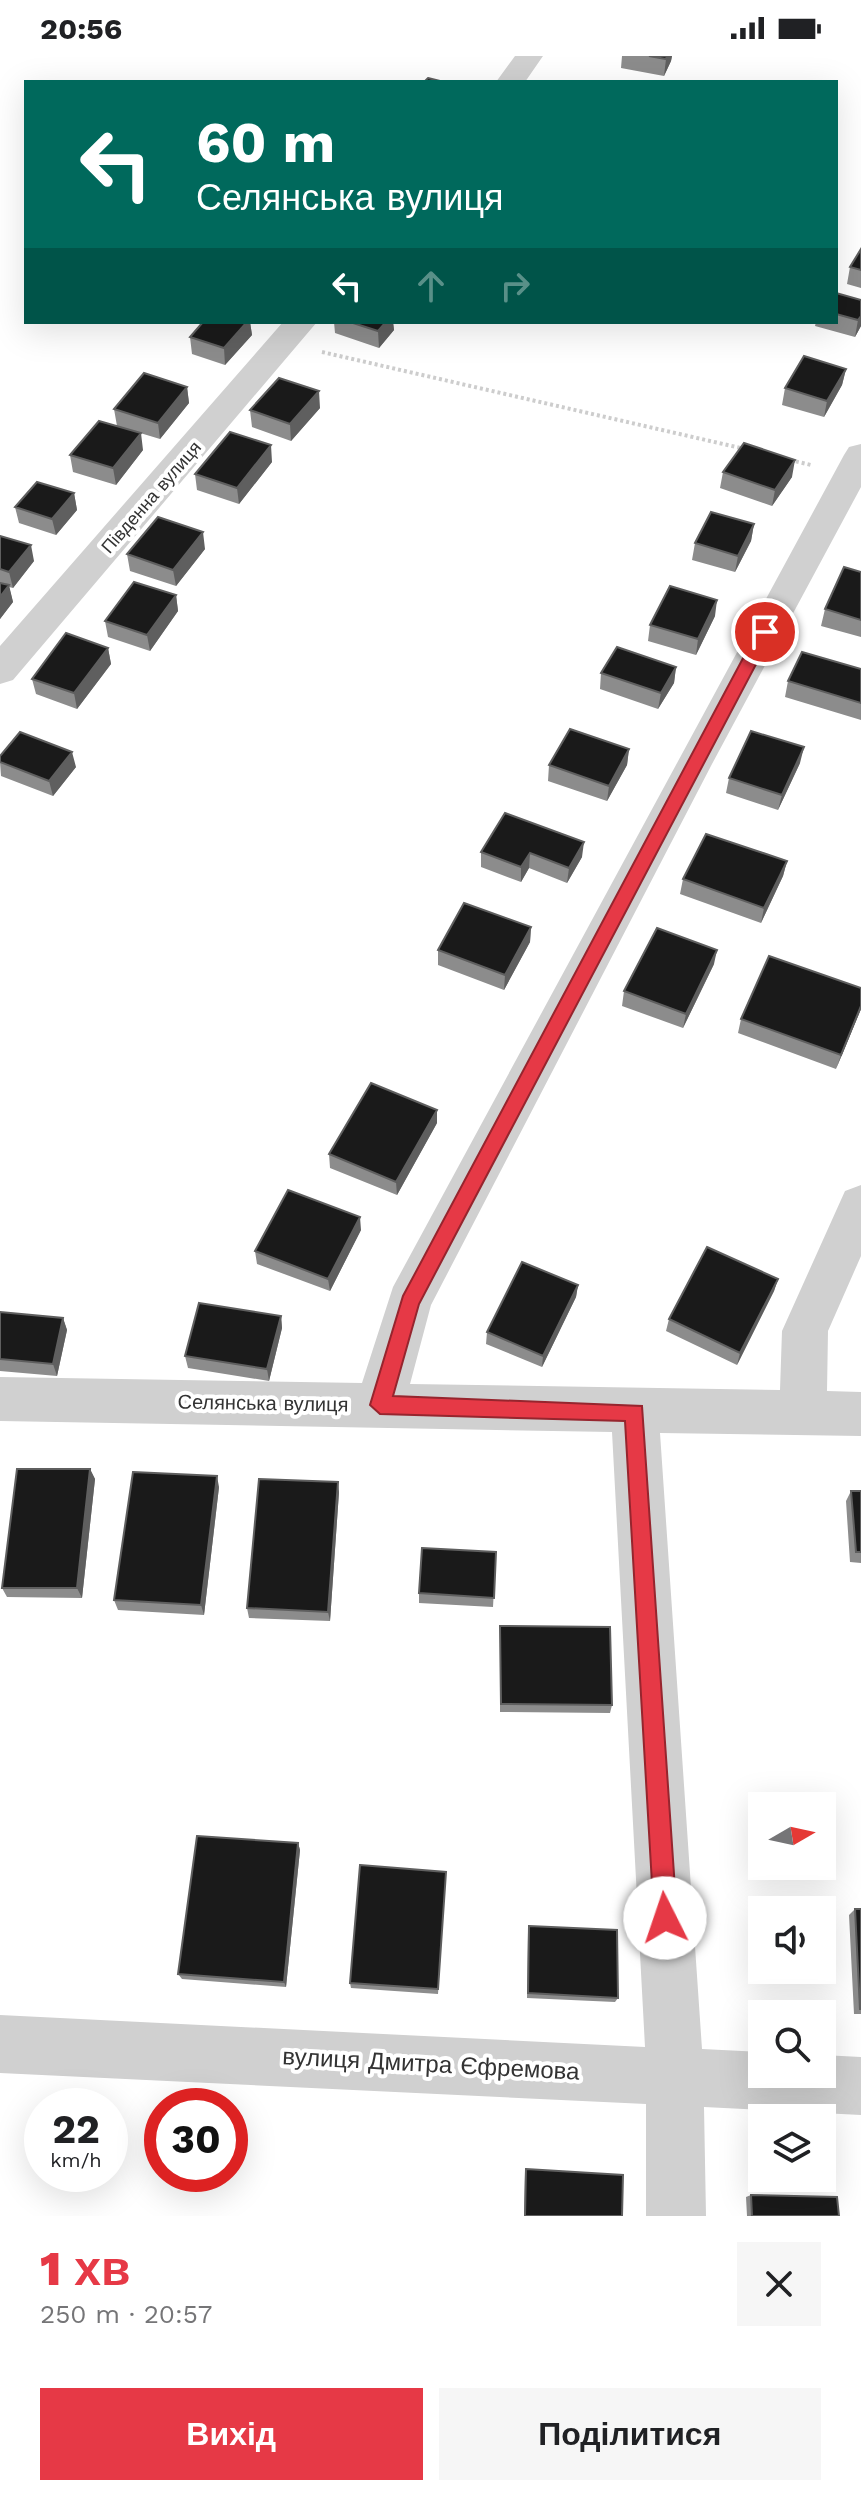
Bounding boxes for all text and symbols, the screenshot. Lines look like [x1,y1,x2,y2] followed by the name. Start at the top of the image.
[40,11,122,46] text: 20:56
[196,110,335,176] text: 60 m
[64,112,168,216] icon: left
[196,177,504,219] text: Селянська вулиця
[325,264,369,308] icon: left
[409,264,453,308] icon: ahead
[493,264,537,308] icon: right
[97,437,205,557] street label: Південна вулиця
[731,598,799,666] pin
[743,610,787,654] icon: arrive
[177,1390,349,1416] street label: Селянська вулиця
[748,1792,836,1880] north arrow
[748,1792,836,2192] map controls
[623,1876,707,1960] position arrow
[748,1896,836,1984] button: sound
[748,2000,836,2088] button: search
[282,2042,581,2086] street label: вулиця Дмитра Єфремова
[144,2088,248,2192] speed limit sign: 30
[748,2104,836,2192] button: layers
[52,2106,100,2153] text: 22
[50,2148,102,2172] text: km/h
[40,2240,130,2297] text: 1 хв
[737,2242,821,2326] button: close
[40,2299,212,2329] text: 250 m · 20:57
[40,2388,423,2480] button: Вихід
[439,2388,821,2480] button: Поділитися

